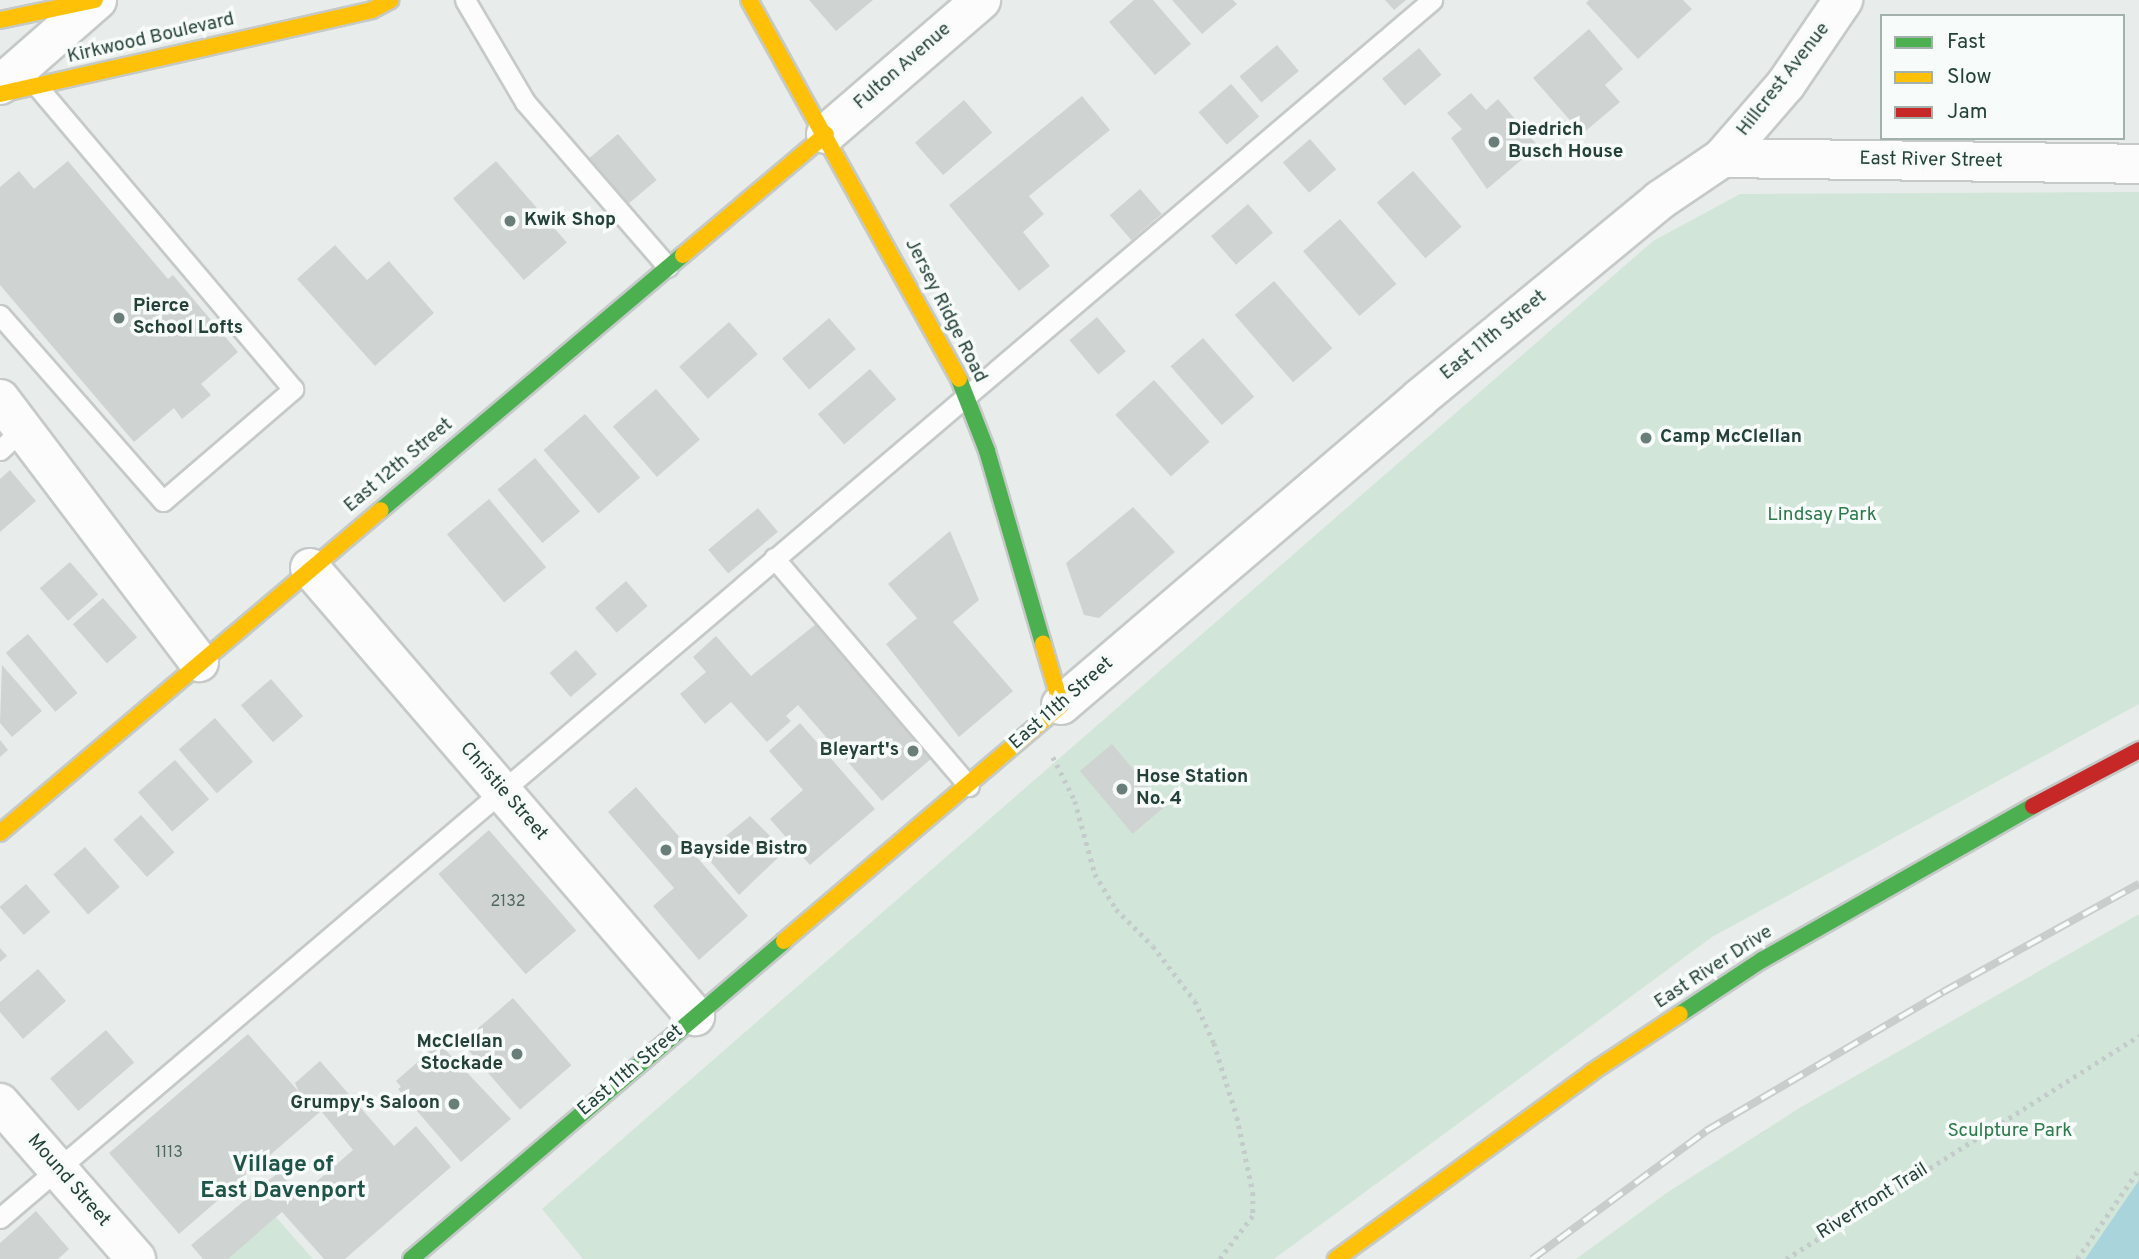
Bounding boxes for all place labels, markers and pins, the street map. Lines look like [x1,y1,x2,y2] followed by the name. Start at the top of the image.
[1508,120,1623,164] place label: Diedrich Busch House
[1486,134,1502,150] marker: Diedrich Busch House
[524,210,616,232] place label: Kwik Shop
[502,213,518,229] marker: Kwik Shop
[133,296,243,340] place label: Pierce School Lofts
[111,310,127,326] marker: Pierce School Lofts
[1660,427,1802,449] place label: Camp McClellan
[1638,430,1654,446] marker: Camp McClellan
[820,740,899,762] place label: Bleyart's
[905,743,921,759] marker: Bleyart's
[1136,767,1248,811] place label: Hose Station No. 4
[1114,781,1130,797] marker: Hose Station No. 4
[680,839,808,861] place label: Bayside Bistro
[658,842,674,858] marker: Bayside Bistro
[416,1032,503,1076] place label: McClellan Stockade
[509,1046,525,1062] marker: McClellan Stockade
[290,1093,440,1115] place label: Grumpy's Saloon
[446,1096,462,1112] marker: Grumpy's Saloon

